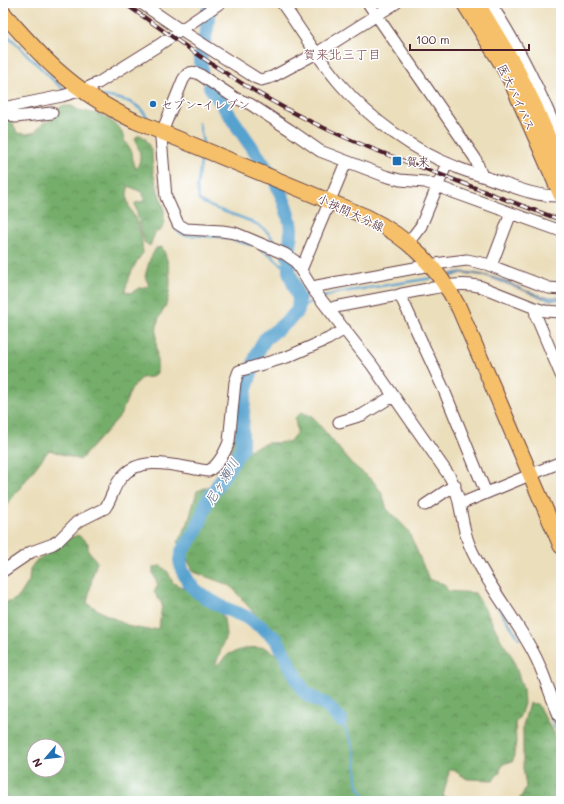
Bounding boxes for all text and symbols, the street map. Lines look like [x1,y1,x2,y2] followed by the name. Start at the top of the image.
[410,26,529,52] scale bar
[416,31,450,47] text: 100 m
[303,45,381,62] district label: 賀来北三丁目
[495,61,539,133] street label: 医大バイパス
[161,96,250,112] place label: セブン-イレブン
[148,99,158,109] marker: セブン-イレブン
[406,153,430,169] place label: 賀来
[391,155,403,167] marker: 賀来
[315,190,387,234] street label: 小挾間大分線
[200,454,242,508] water label: 尼ヶ瀬川
[26,738,66,778] north arrow
[28,756,45,770] text: N

